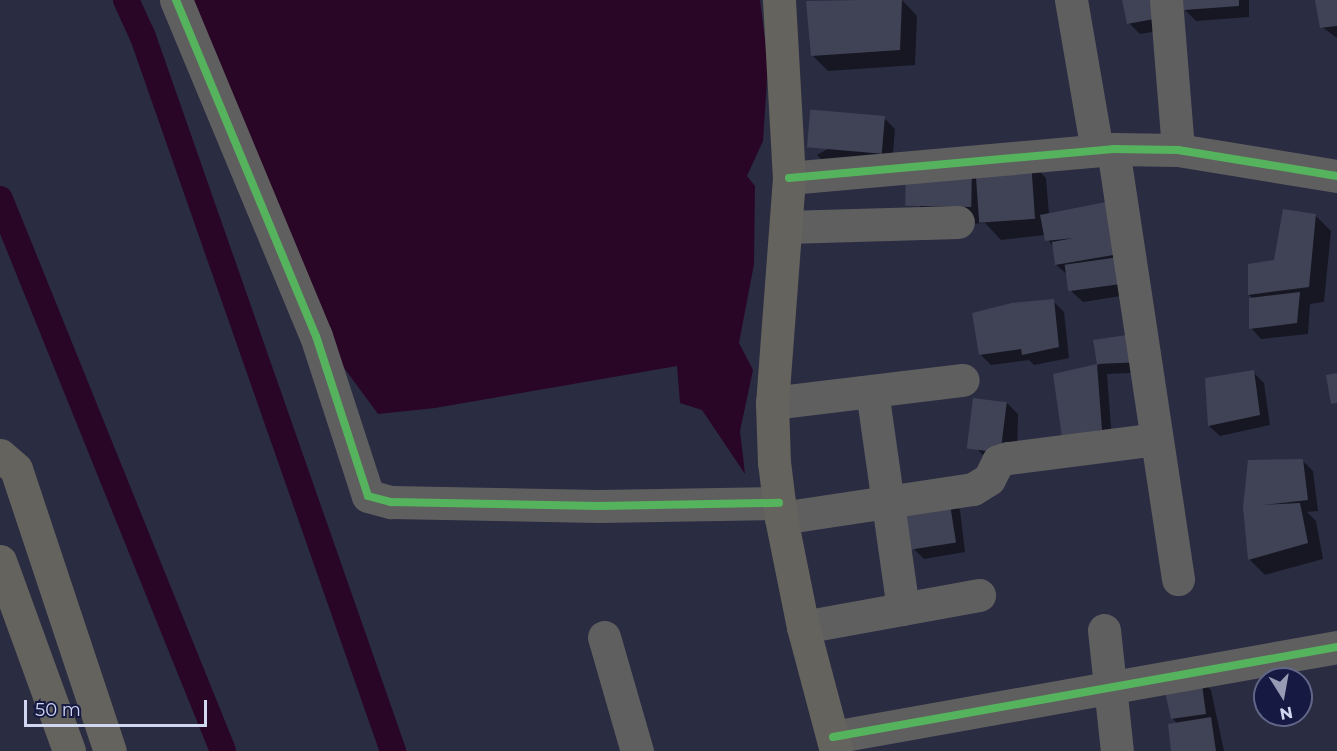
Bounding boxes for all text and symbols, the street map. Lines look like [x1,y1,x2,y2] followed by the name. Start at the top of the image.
[1253,667,1313,727] north arrow
[27,688,210,726] scale bar
[35,699,81,721] text: 50 m
[1278,703,1294,724] text: N

